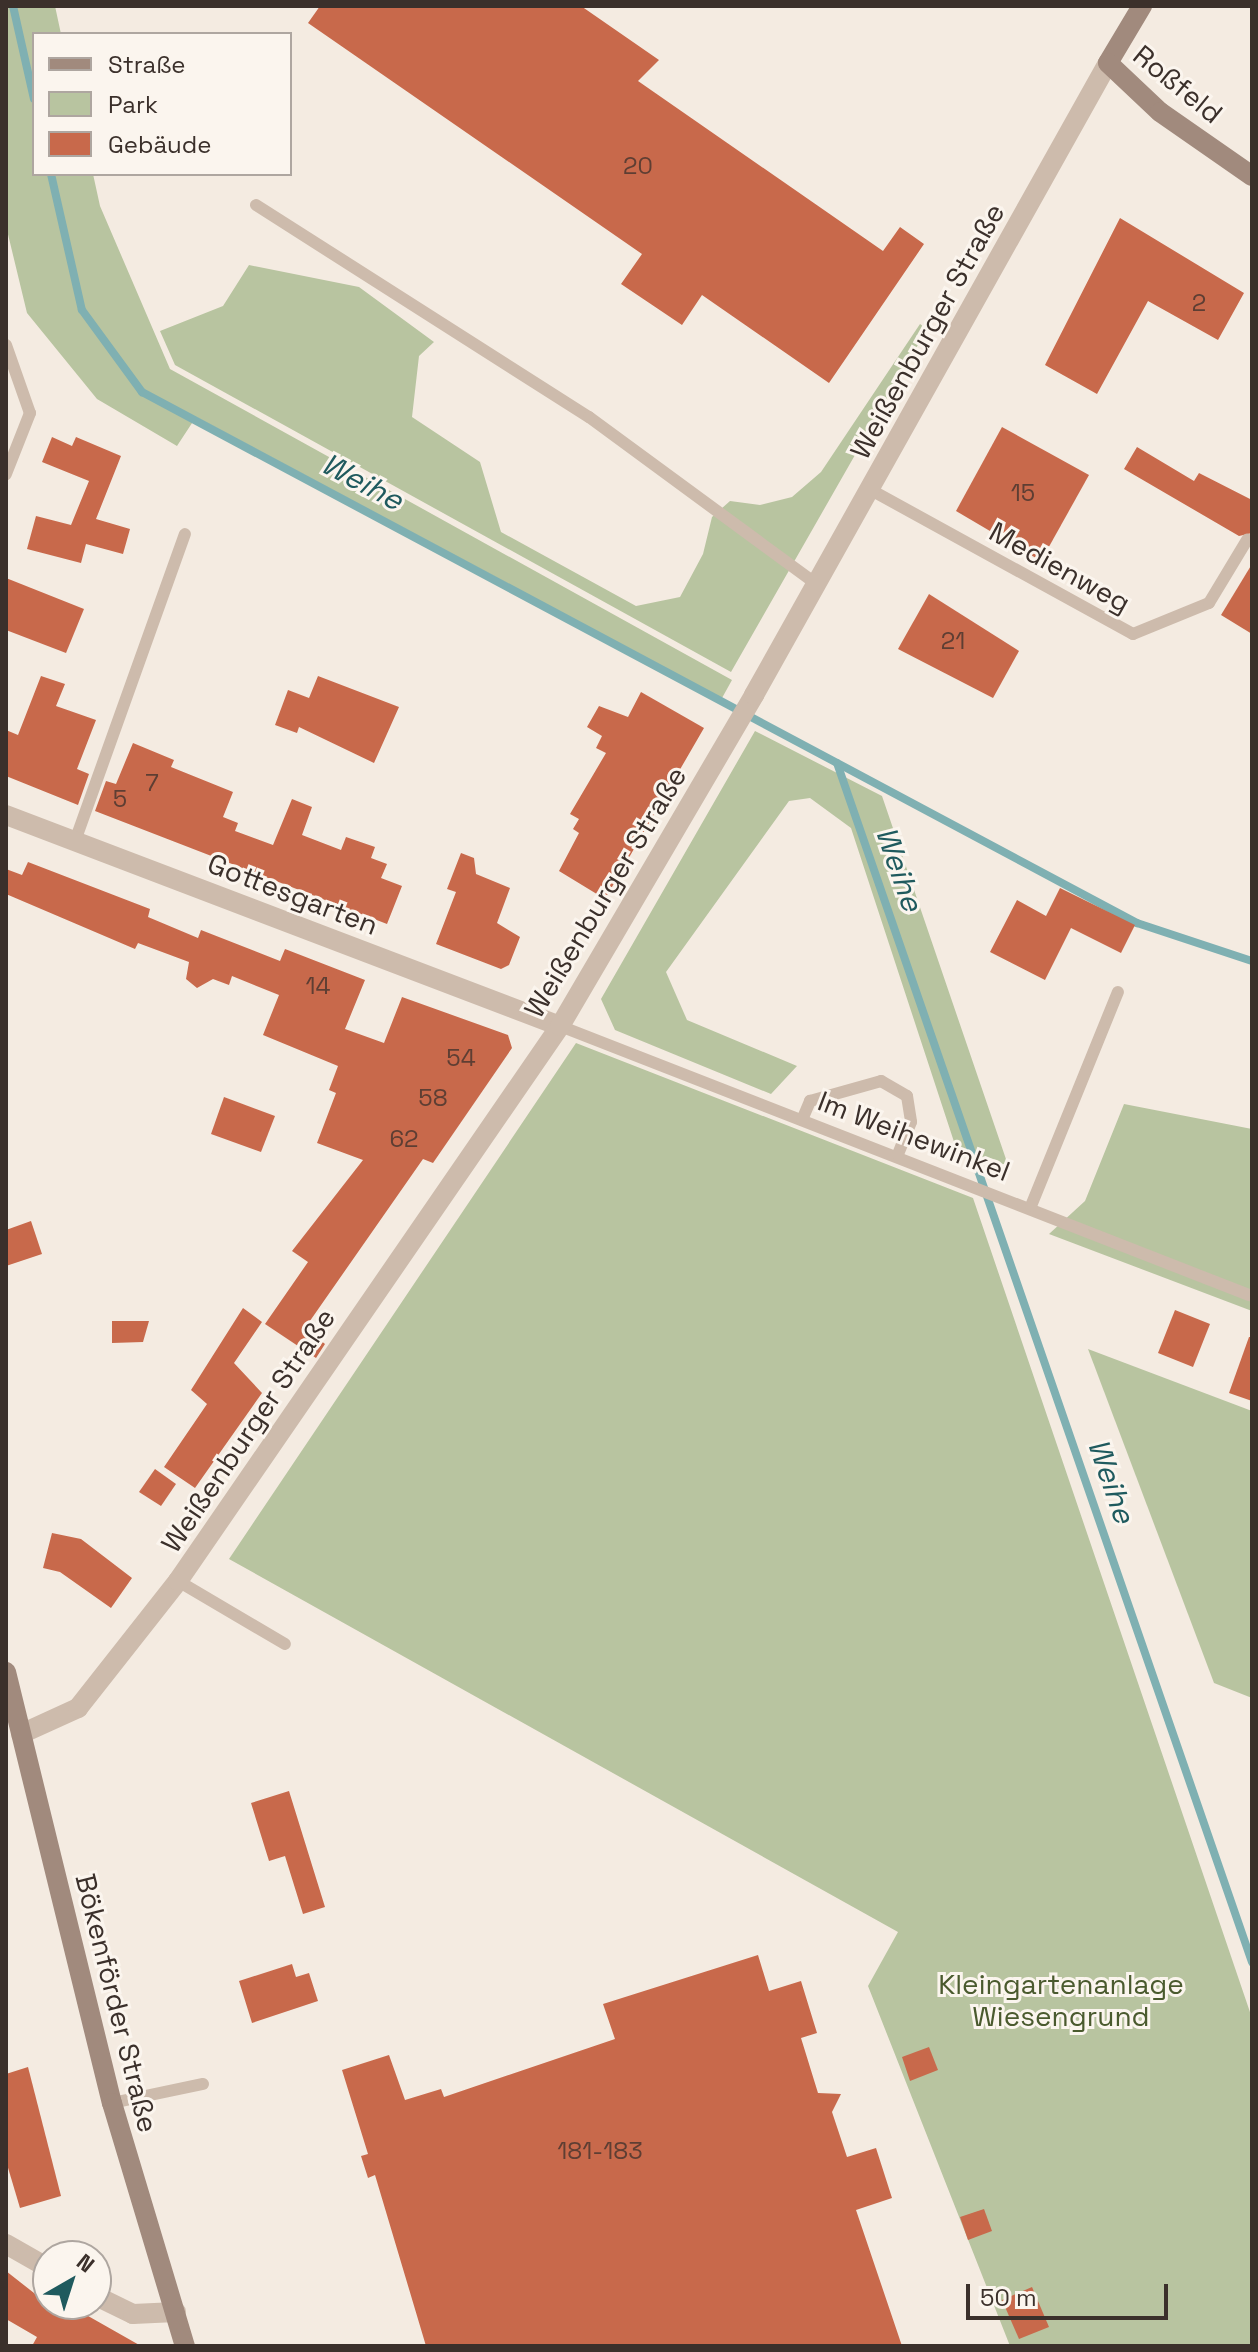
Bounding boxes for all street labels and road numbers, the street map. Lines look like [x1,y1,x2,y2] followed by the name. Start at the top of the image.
[1127,38,1229,130] street label: Roßfeld
[843,197,1011,465] street label: Weißenburger Straße
[984,514,1136,620] street label: Medienweg
[517,760,693,1024] street label: Weißenburger Straße
[203,846,383,942] street label: Gottesgarten
[813,1084,1015,1188] street label: Im Weihewinkel
[154,1302,342,1558] street label: Weißenburger Straße
[69,1870,165,2136] street label: Bökenförder Straße

